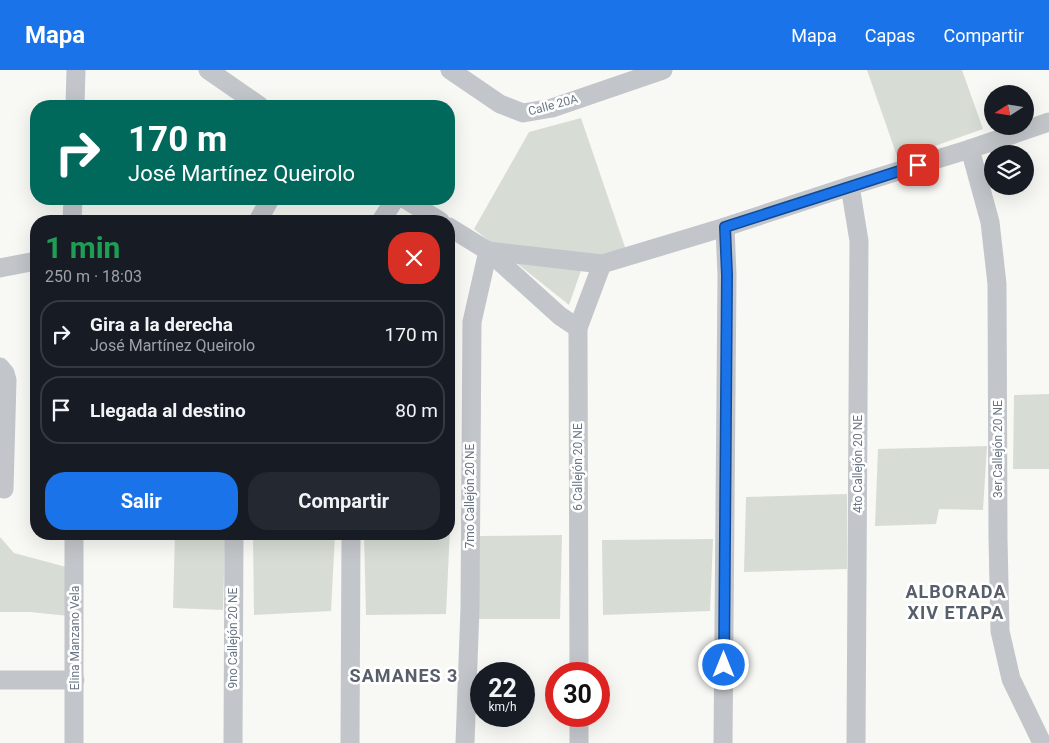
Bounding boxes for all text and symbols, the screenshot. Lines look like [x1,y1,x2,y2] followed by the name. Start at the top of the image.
[25,21,85,49] text: Mapa
[791,25,837,46] text: Mapa
[865,25,915,46] text: Capas
[943,25,1024,46] text: Compartir
[984,85,1034,135] north arrow
[984,85,1034,195] map controls
[527,92,580,118] street label: Calle 20A
[128,119,227,160] text: 170 m
[45,120,110,185] icon: right
[897,144,939,186] pin
[984,145,1034,195] button: layers
[904,151,932,179] icon: arrive
[128,161,355,186] text: José Martínez Queirolo
[45,230,120,265] text: 1 min
[388,232,440,284] button: close
[45,267,142,286] text: 250 m · 18:03
[90,313,233,336] text: Gira a la derecha
[47,320,75,348] icon: right
[385,323,438,346] text: 170 m
[90,336,255,355] text: José Martínez Queirolo
[47,396,75,424] icon: arrive
[90,399,246,422] text: Llegada al destino
[395,399,438,422] text: 80 m
[991,400,1005,498] street label: 3er Callejón 20 NE
[851,415,865,513] street label: 4to Callejón 20 NE
[571,423,585,511] street label: 6 Callejón 20 NE
[463,443,477,548] street label: 7mo Callejón 20 NE
[45,472,238,530] button: Salir
[248,472,440,530] button: Compartir
[906,581,1006,623] district label: ALBORADA XIV ETAPA
[68,586,82,690] street label: Elina Manzano Vela
[226,587,240,688] street label: 9no Callejón 20 NE
[697,638,749,690] position arrow
[545,662,610,727] speed limit sign: 30
[350,665,458,686] district label: SAMANES 3
[488,674,517,703] text: 22
[488,700,517,714] text: km/h

